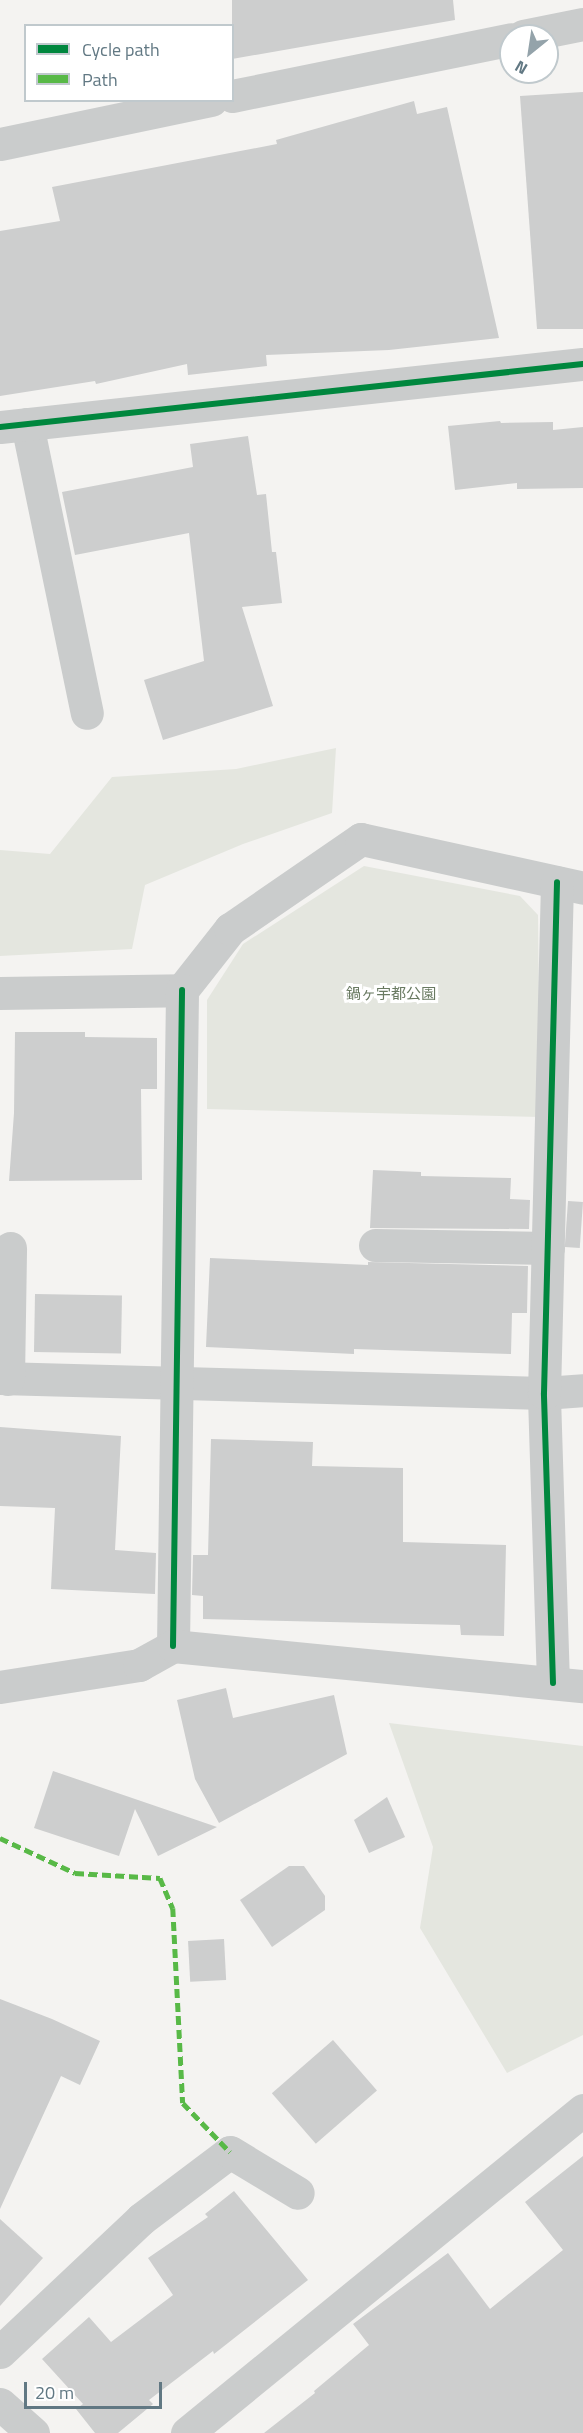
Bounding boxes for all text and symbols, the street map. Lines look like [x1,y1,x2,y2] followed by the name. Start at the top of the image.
[24,24,234,102] legend
[499,24,559,84] north arrow
[82,36,160,63] text: Cycle path
[510,55,532,81] text: N
[82,66,118,93] text: Path
[346,985,436,1003] park label: 鍋ヶ宇都公園
[27,2370,165,2408] scale bar
[35,2379,74,2406] text: 20 m

